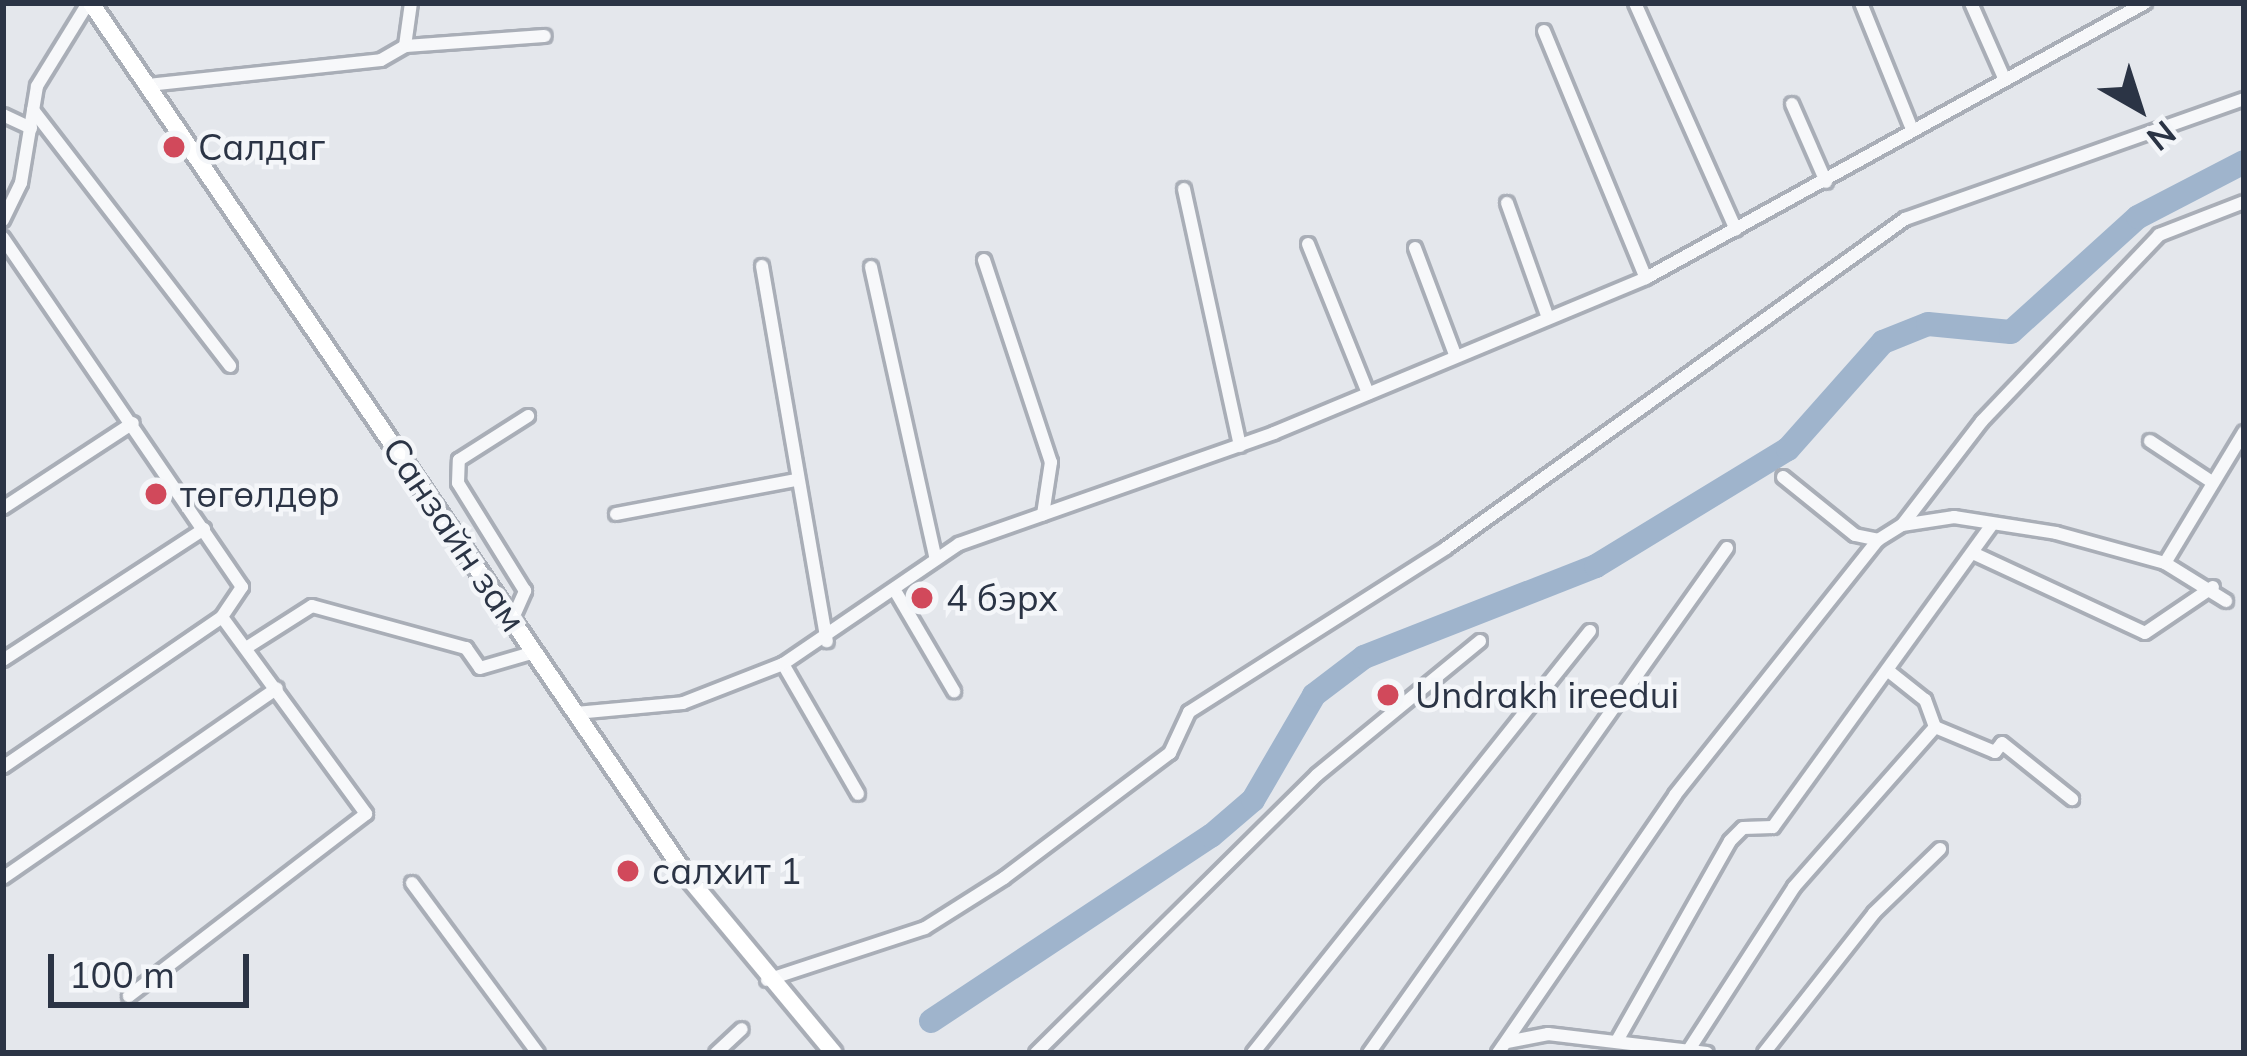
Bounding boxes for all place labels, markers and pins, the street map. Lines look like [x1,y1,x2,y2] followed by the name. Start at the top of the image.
[198,125,325,169] place label: Салдаг
[161,134,187,160] marker: Салдаг
[180,472,340,516] place label: төгөлдөр
[143,481,169,507] marker: төгөлдөр
[946,576,1058,620] place label: 4 бэрх
[909,585,935,611] marker: 4 бэрх
[1415,673,1679,717] place label: Undrakh ireedui
[1372,679,1404,711] marker: Undrakh ireedui
[652,849,802,893] place label: салхит 1
[615,858,641,884] marker: салхит 1

